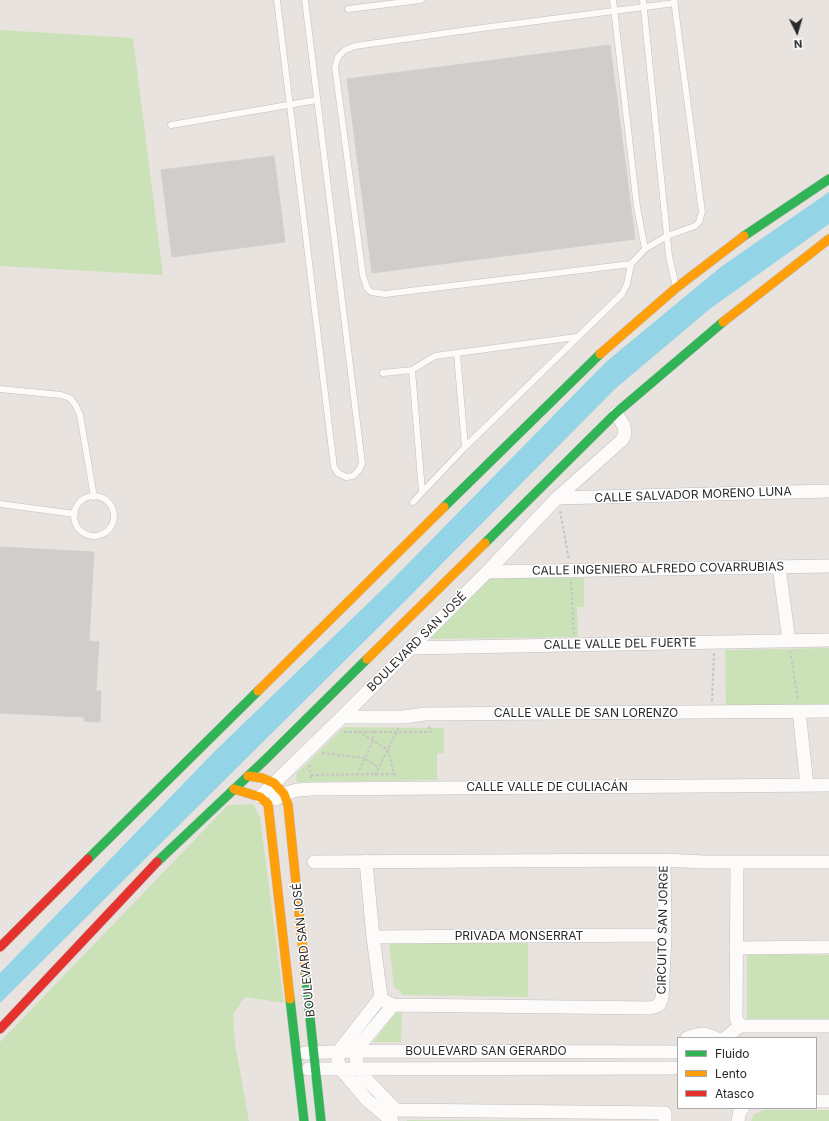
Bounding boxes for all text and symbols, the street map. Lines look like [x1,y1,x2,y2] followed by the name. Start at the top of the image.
[777,12,817,52] north arrow
[793,37,803,51] text: N
[594,484,792,506] street label: CALLE SALVADOR MORENO LUNA
[532,560,784,578] street label: CALLE INGENIERO ALFREDO COVARRUBIAS
[364,589,470,695] street label: BOULEVARD SAN JOSÉ
[543,635,697,653] street label: CALLE VALLE DEL FUERTE
[494,706,678,720] street label: CALLE VALLE DE SAN LORENZO
[466,780,628,794] street label: CALLE VALLE DE CULIACÁN
[655,865,671,995] street label: CIRCUITO SAN JORGE
[290,882,318,1018] street label: BOULEVARD SAN JOSÉ
[455,929,583,943] street label: PRIVADA MONSERRAT
[677,1037,817,1109] legend
[405,1044,567,1058] street label: BOULEVARD SAN GERARDO
[715,1046,750,1061] text: Fluido
[715,1066,747,1081] text: Lento
[715,1086,754,1101] text: Atasco

